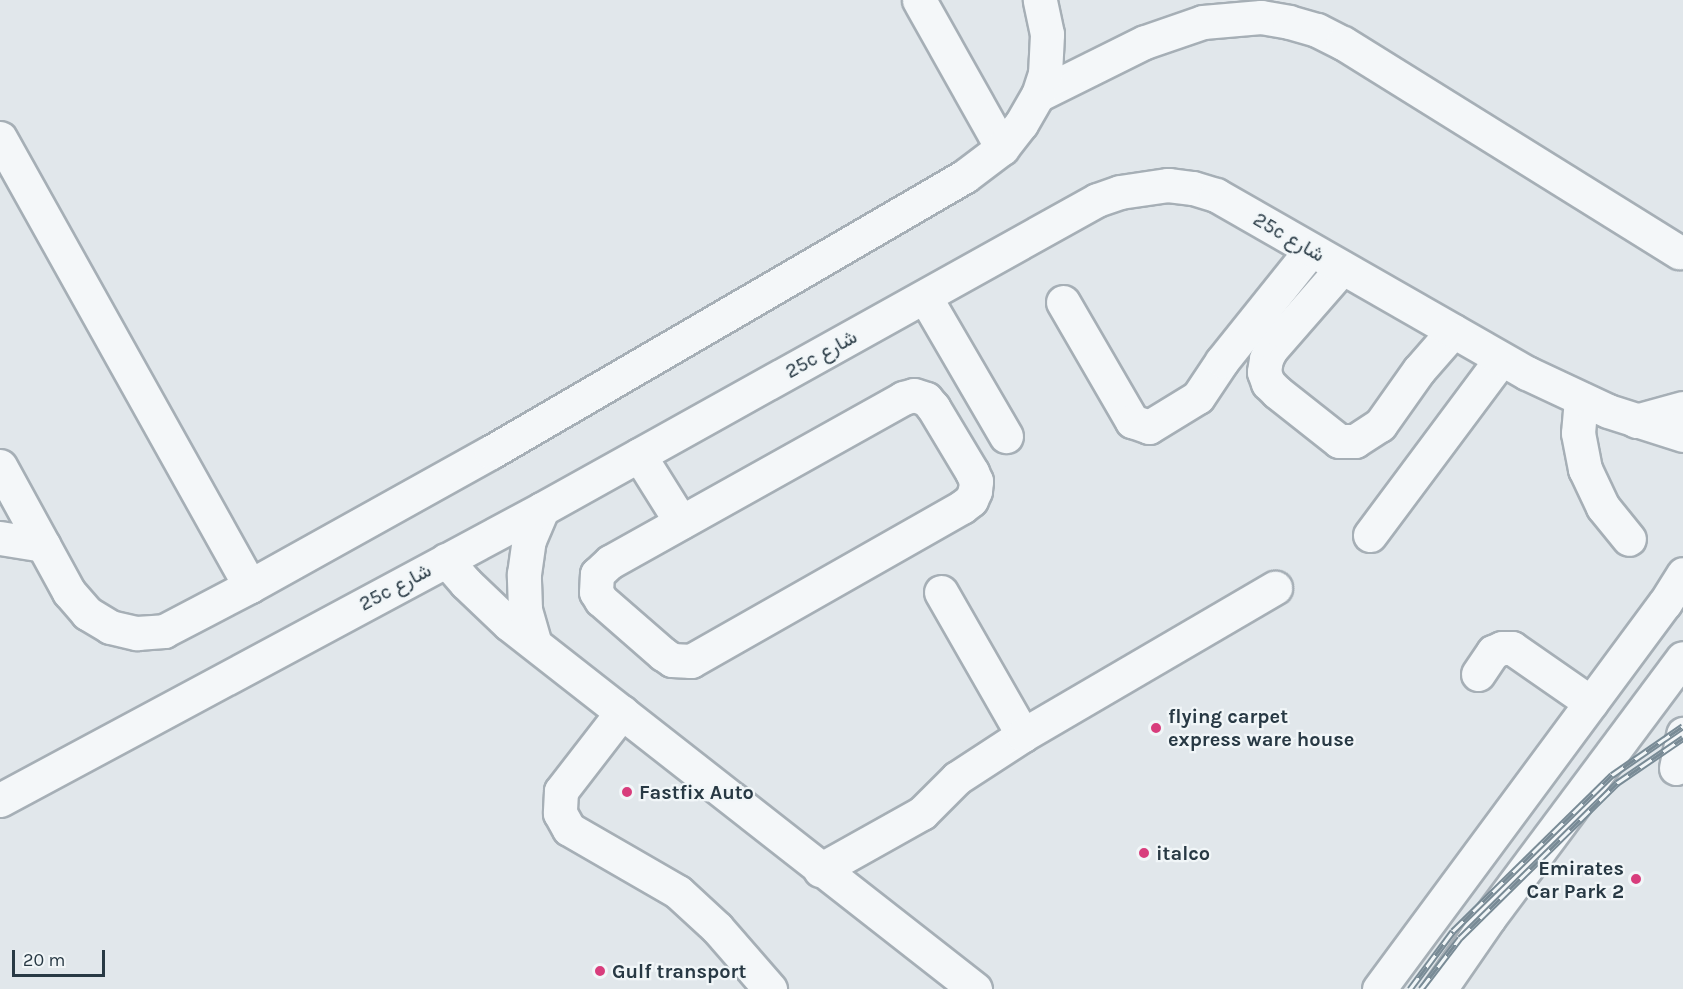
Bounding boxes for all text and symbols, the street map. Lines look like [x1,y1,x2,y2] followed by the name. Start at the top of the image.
[1249,207,1329,267] street label: 25c شارع
[781,325,861,383] street label: 25c شارع
[355,558,435,616] street label: 25c شارع
[1168,704,1354,751] place label: flying carpet express ware house
[1149,721,1163,735] marker: flying carpet express ware house
[639,780,754,804] place label: Fastfix Auto
[620,785,634,799] marker: Fastfix Auto
[1156,841,1210,865] place label: italco
[1137,846,1151,860] marker: italco
[1527,856,1624,903] place label: Emirates Car Park 2
[1629,872,1643,886] marker: Emirates Car Park 2
[15,938,108,976] scale bar
[23,949,65,971] text: 20 m
[612,959,746,983] place label: Gulf transport
[593,964,607,978] marker: Gulf transport

